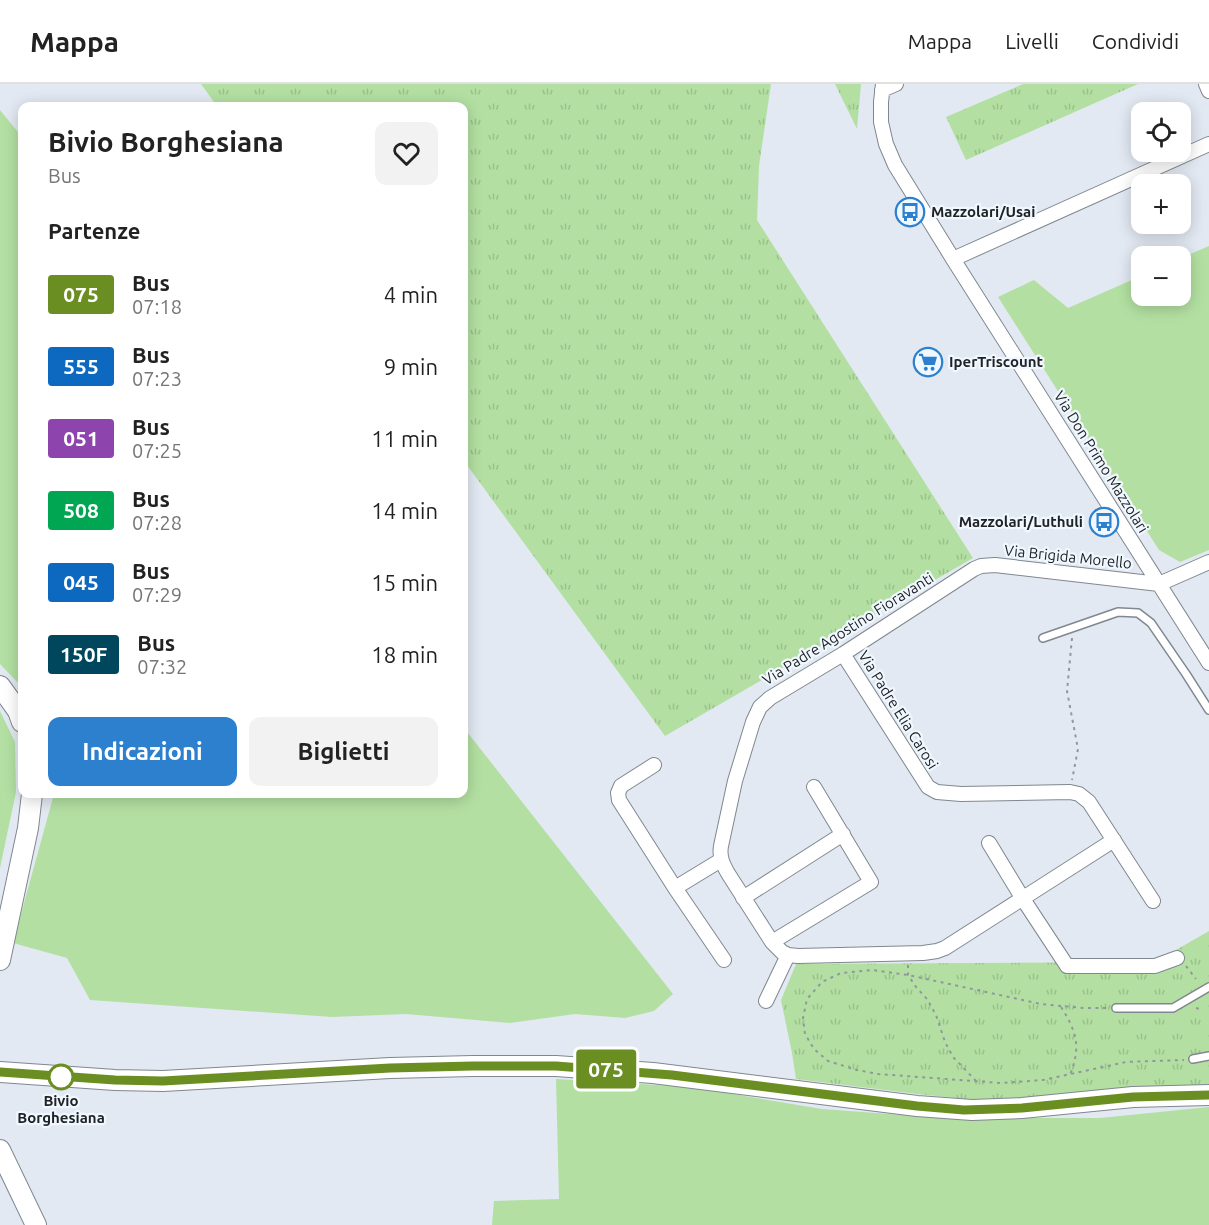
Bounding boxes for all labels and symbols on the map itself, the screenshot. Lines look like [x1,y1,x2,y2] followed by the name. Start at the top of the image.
[894,196,926,228] bus stop icon: Mazzolari/Usai
[931,203,1035,220] place label: Mazzolari/Usai
[912,346,944,378] supermarket icon: IperTriscount
[949,353,1043,370] place label: IperTriscount
[1051,388,1152,536] street label: Via Don Primo Mazzolari
[1088,506,1120,538] bus stop icon: Mazzolari/Luthuli
[959,513,1083,530] place label: Mazzolari/Luthuli
[1003,541,1133,572] street label: Via Brigida Morello
[759,569,936,688] street label: Via Padre Agostino Fioravanti
[855,647,942,772] street label: Via Padre Elia Carosi
[572,1050,640,1088] line badge: 075
[48,1064,74,1090] marker: Bivio Borghesiana
[17,1092,105,1126] place label: Bivio Borghesiana

